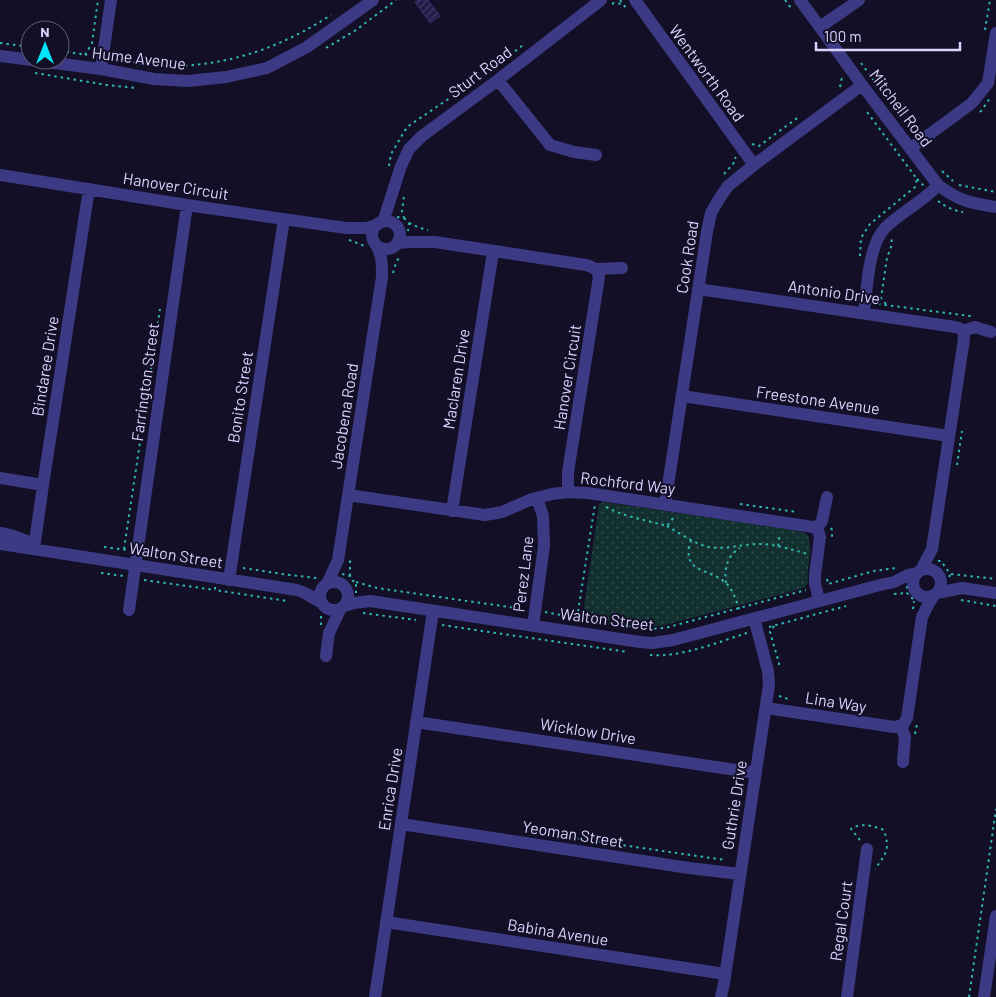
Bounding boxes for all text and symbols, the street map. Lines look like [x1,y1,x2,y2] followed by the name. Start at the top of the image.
[20,20,70,70] north arrow
[666,20,749,125] street label: Wentworth Road
[816,20,960,52] scale bar
[40,23,50,40] text: N
[824,27,862,45] text: 100 m
[91,42,187,73] street label: Hume Avenue
[444,42,515,102] street label: Sturt Road
[866,65,937,150] street label: Mitchell Road
[122,168,230,203] street label: Hanover Circuit
[671,219,702,295] street label: Cook Road
[787,276,881,307] street label: Antonio Drive
[27,314,62,417] street label: Bindaree Drive
[127,321,162,442] street label: Farrington Street
[549,323,584,431] street label: Hanover Circuit
[438,327,473,431] street label: Maclaren Drive
[223,350,256,444] street label: Bonito Street
[326,362,361,470] street label: Jacobena Road
[755,381,881,418] street label: Freestone Avenue
[580,467,677,498] street label: Rochford Way
[508,535,537,613] street label: Perez Lane
[128,538,224,571] street label: Walton Street
[559,603,655,634] street label: Walton Street
[804,687,869,716] street label: Lina Way
[539,714,637,747] street label: Wicklow Drive
[374,746,405,832] street label: Enrica Drive
[717,759,750,851] street label: Guthrie Drive
[521,816,625,851] street label: Yeoman Street
[825,880,856,962] street label: Regal Court
[506,914,610,949] street label: Babina Avenue

